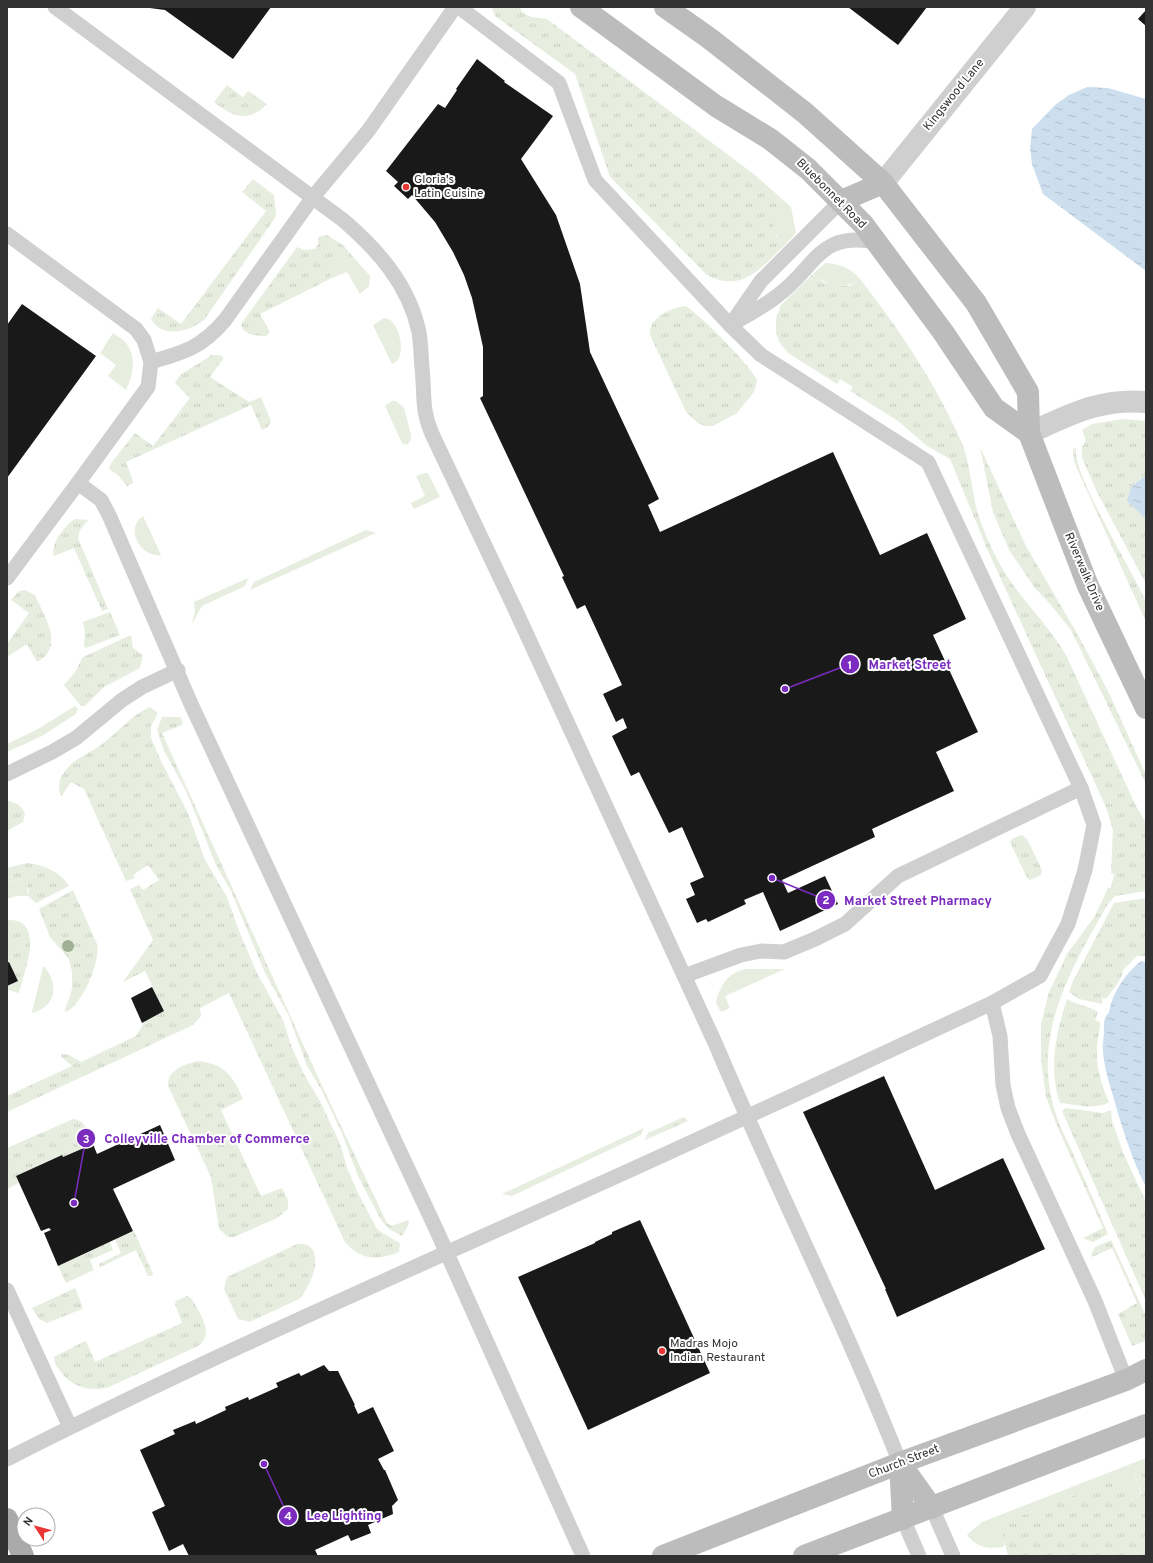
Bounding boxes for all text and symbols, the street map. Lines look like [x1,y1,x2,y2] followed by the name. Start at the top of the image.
[920,56,988,134] street label: Kingswood Lane
[792,155,870,233] street label: Bluebonnet Road
[414,172,483,202] place label: Gloria's Latin Cuisine
[401,182,411,192] marker: Gloria's Latin Cuisine
[1060,530,1108,614] street label: Riverwalk Drive
[840,652,959,677] callout: Market Street
[848,658,852,674] text: 1
[869,658,951,674] text: Market Street
[816,888,1000,913] callout: Market Street Pharmacy
[822,893,830,909] text: 2
[844,894,993,910] text: Market Street Pharmacy
[76,1126,317,1151] callout: Colleyville Chamber of Commerce
[82,1132,90,1148] text: 3
[104,1132,310,1148] text: Colleyville Chamber of Commerce
[670,1336,765,1366] place label: Madras Mojo Indian Restaurant
[657,1346,667,1356] marker: Madras Mojo Indian Restaurant
[866,1441,942,1483] street label: Church Street
[278,1503,389,1528] callout: Lee Lighting
[16,1507,56,1547] north arrow
[284,1509,292,1525] text: 4
[306,1509,382,1525] text: Lee Lighting
[21,1514,37,1529] text: N

